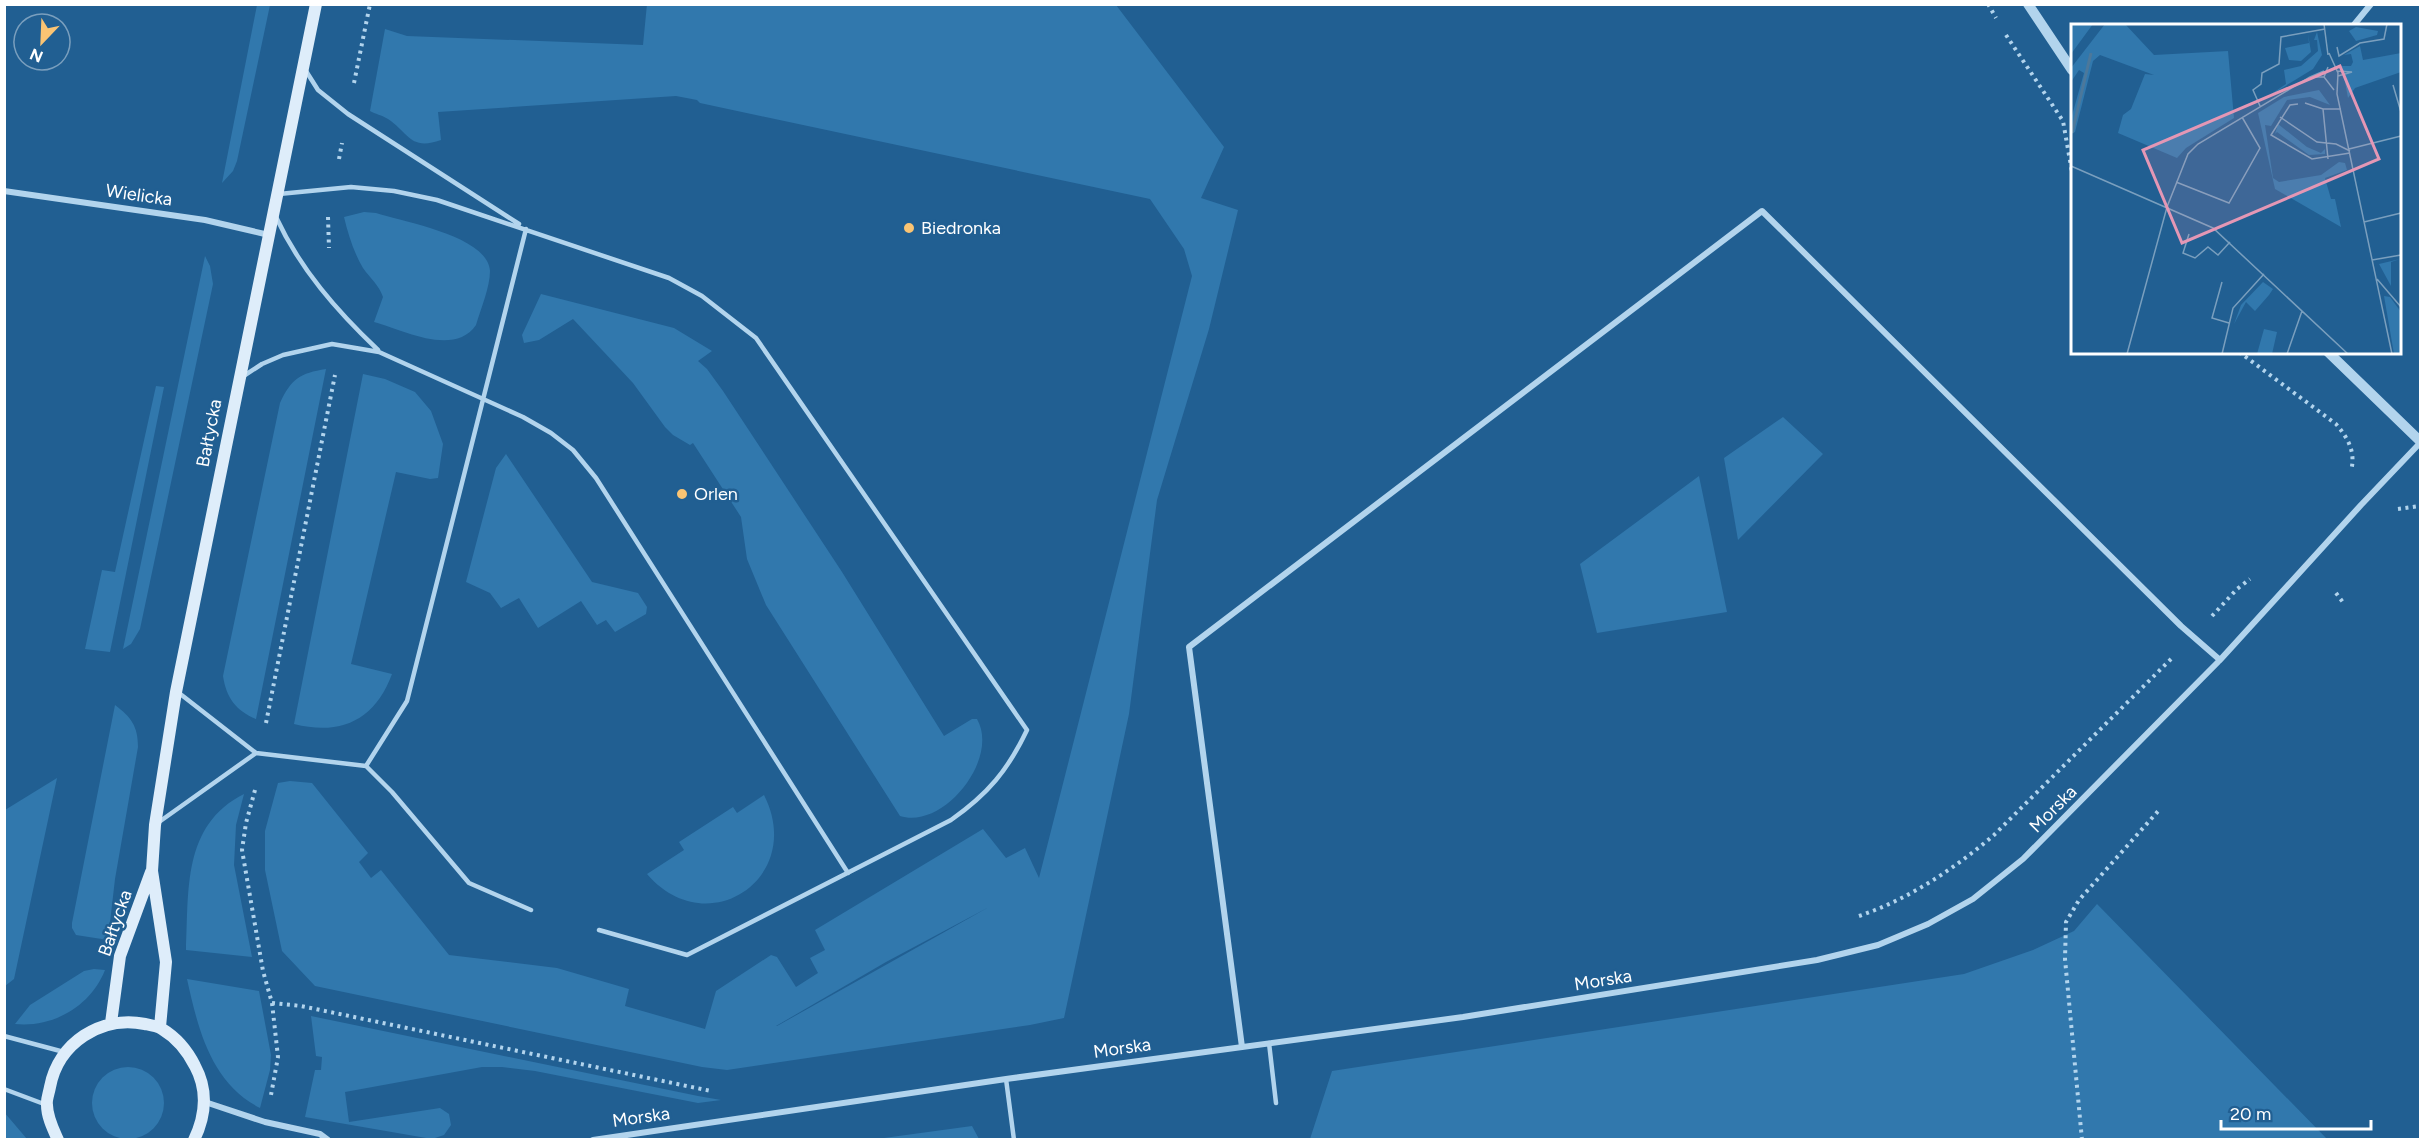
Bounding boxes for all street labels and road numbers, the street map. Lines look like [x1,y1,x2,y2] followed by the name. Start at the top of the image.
[104,179,174,211] street label: Wielicka
[192,397,226,469] street label: Bałtycka
[2025,781,2081,837] street label: Morska
[93,887,137,959] street label: Bałtycka
[1573,965,1633,995] street label: Morska
[1092,1033,1152,1063] street label: Morska
[611,1102,671,1132] street label: Morska

